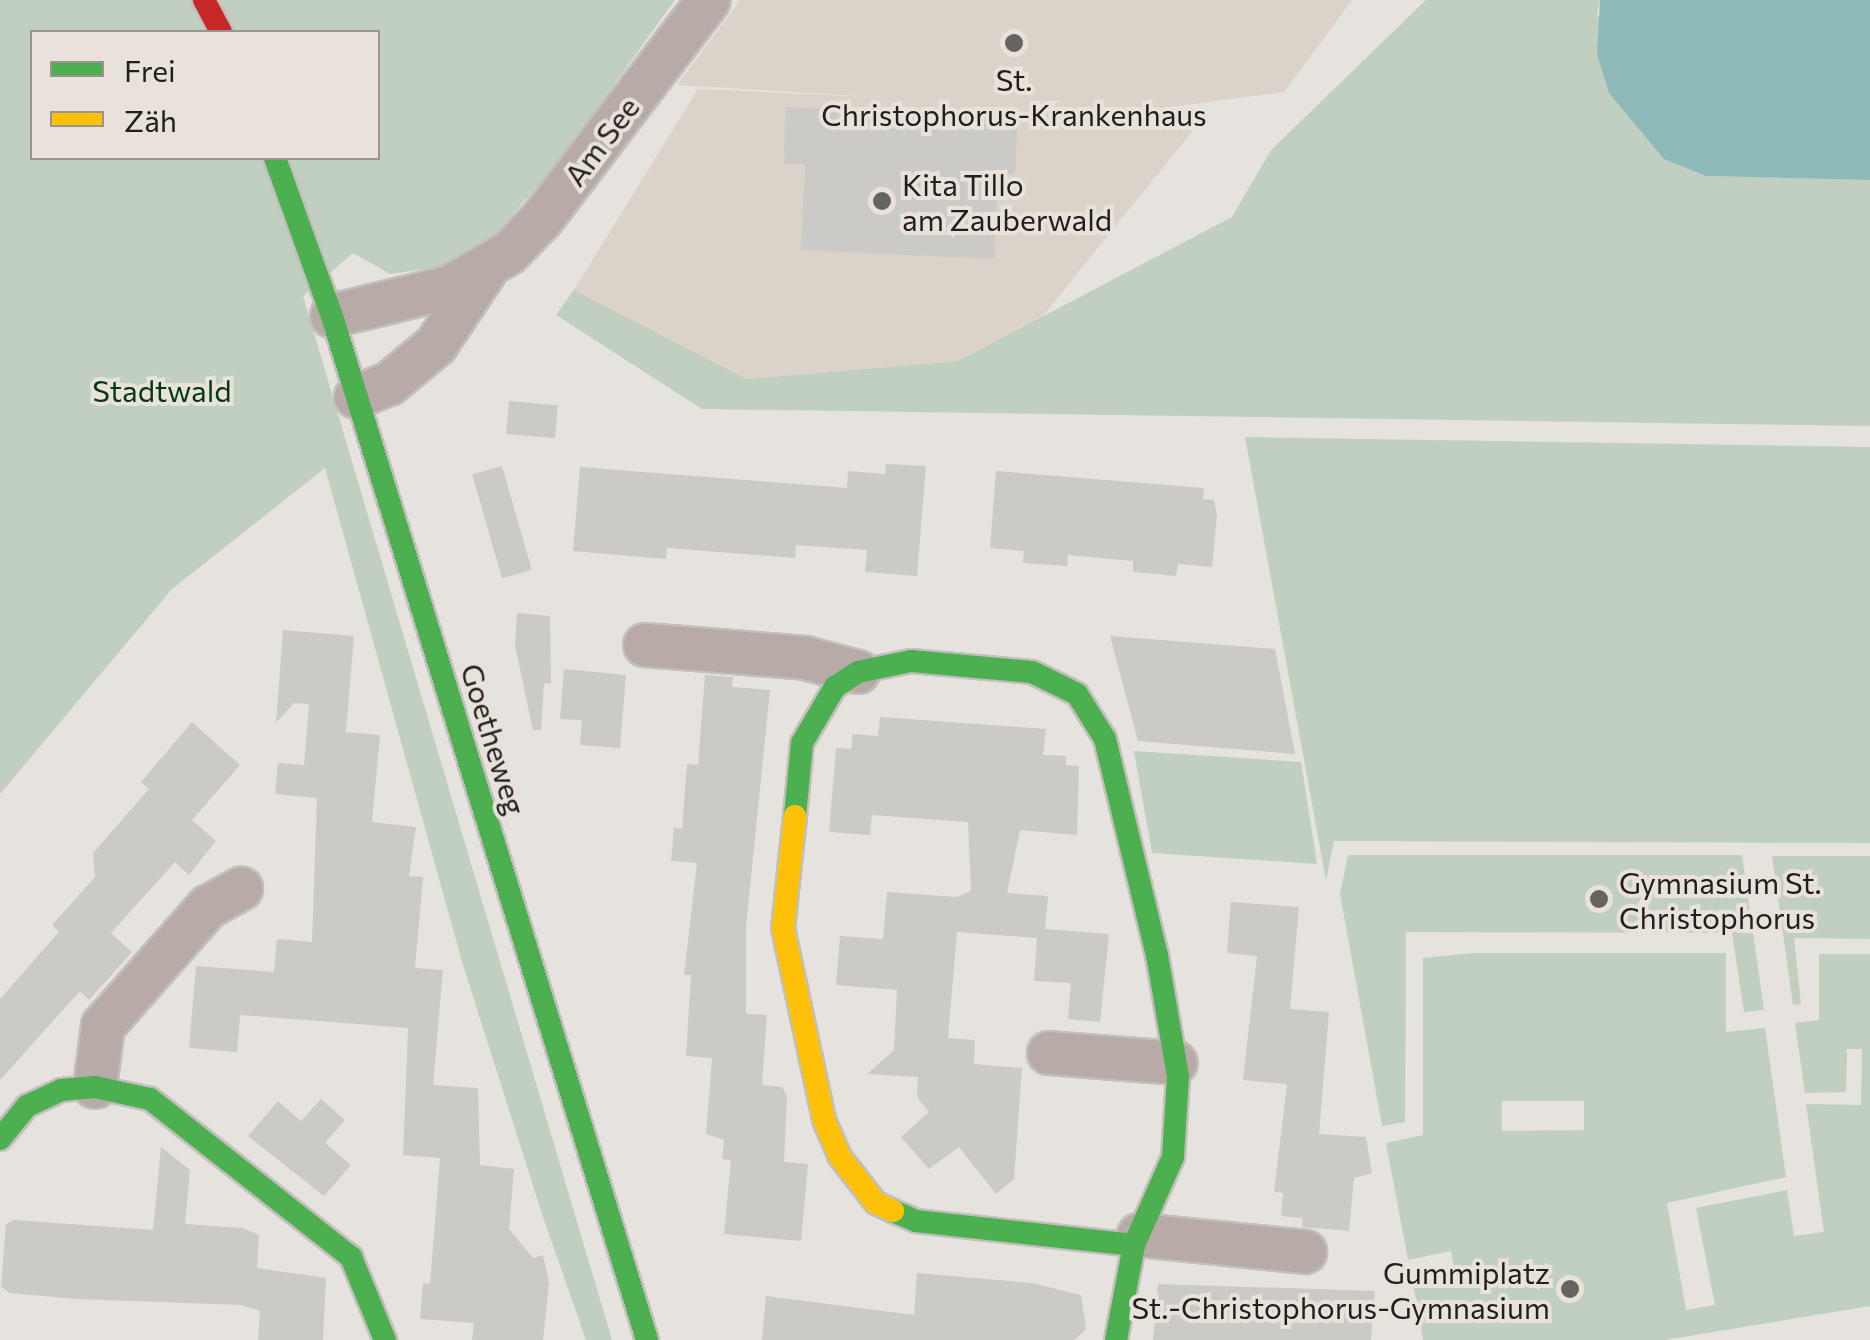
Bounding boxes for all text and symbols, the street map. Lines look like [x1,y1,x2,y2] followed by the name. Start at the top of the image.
[30,30,380,160] legend
[1001,30,1027,56] marker: St. Christophorus-Krankenhaus
[124,51,176,88] text: Frei
[821,61,1207,132] place label: St. Christophorus-Krankenhaus
[556,89,646,193] street label: Am See
[124,101,177,138] text: Zäh
[902,166,1112,236] place label: Kita Tillo am Zauberwald
[871,190,893,212] marker: Kita Tillo am Zauberwald
[92,372,232,408] park label: Stadtwald
[454,659,534,819] street label: Goetheweg
[1619,864,1822,934] place label: Gymnasium St. Christophorus
[1588,888,1610,910] marker: Gymnasium St. Christophorus
[1132,1254,1550,1324] place label: Gummiplatz St.-Christophorus-Gymnasium
[1559,1278,1581,1300] marker: Gummiplatz St.-Christophorus-Gymnasium

